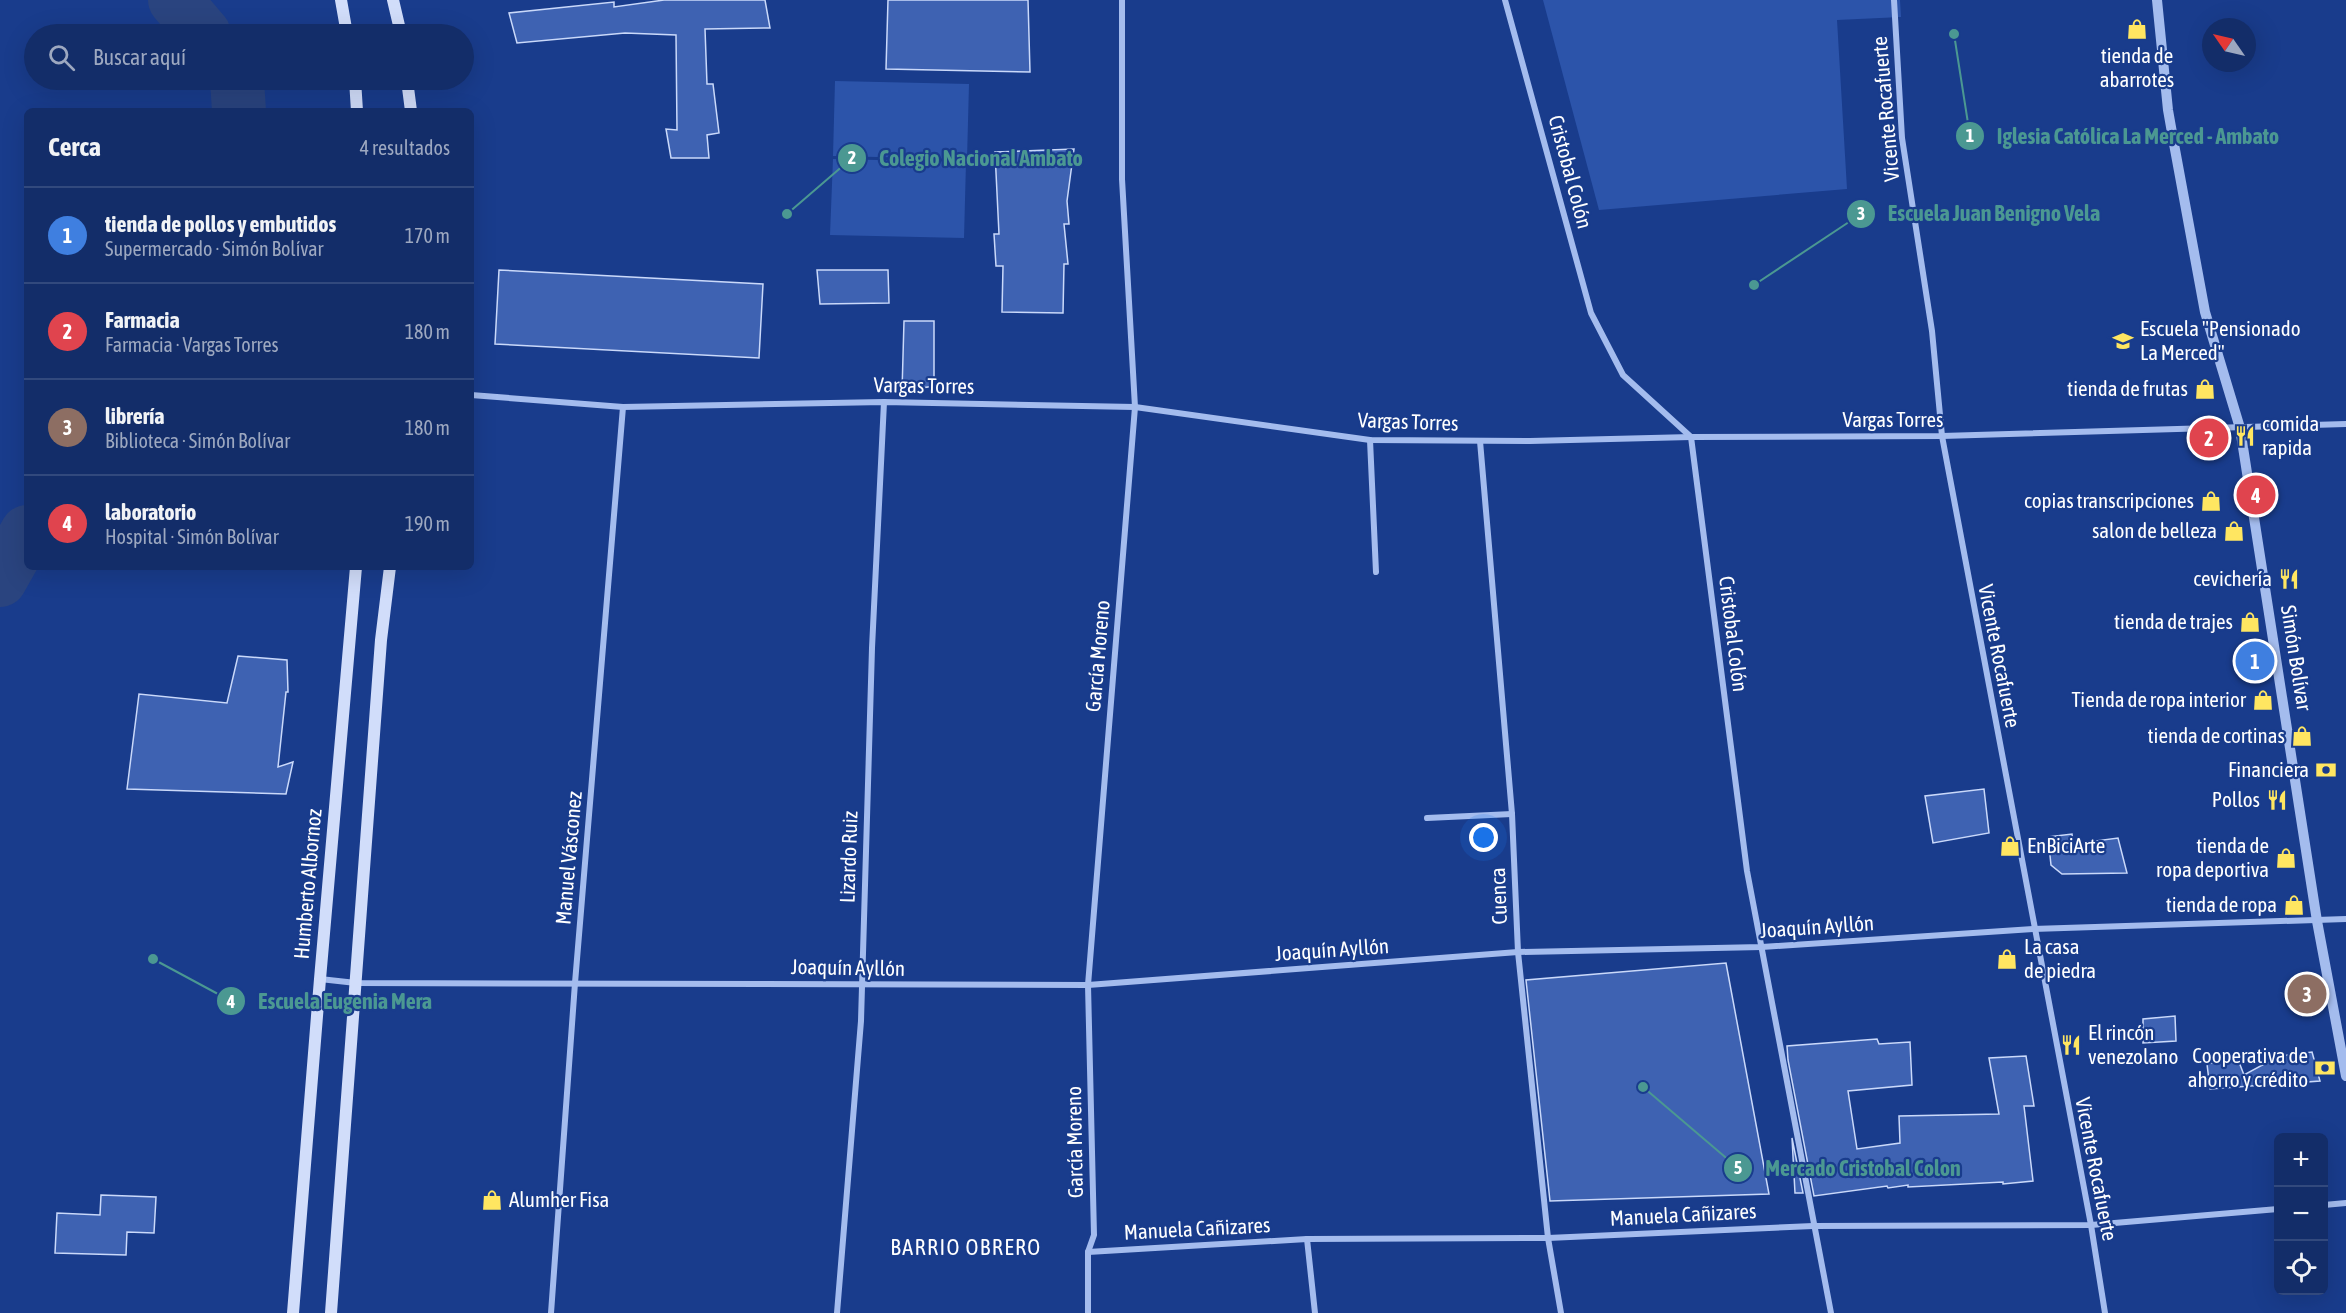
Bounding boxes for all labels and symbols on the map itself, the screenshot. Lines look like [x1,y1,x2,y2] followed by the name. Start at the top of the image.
[2125,17,2149,41] shop icon: tienda de abarrotes
[2202,18,2256,72] north arrow
[1867,36,1903,183] street label: Vicente Rocafuerte
[2100,43,2174,91] place label: tienda de abarrotes
[1544,112,1598,231] street label: Cristobal Colón
[1955,116,2291,156] callout: Iglesia Católica La Merced - Ambato
[1997,123,2279,149] text: Iglesia Católica La Merced - Ambato
[1966,125,1974,146] text: 1
[837,138,1095,178] callout: Colegio Nacional Ambato
[879,145,1083,171] text: Colegio Nacional Ambato
[848,147,856,168] text: 2
[1846,194,2113,234] callout: Escuela Juan Benigno Vela
[1888,200,2100,226] text: Escuela Juan Benigno Vela
[1857,203,1865,224] text: 3
[2140,316,2301,364] place label: Escuela "Pensionado La Merced"
[2111,329,2135,353] school or university icon: Escuela "Pensionado La Merced"
[873,372,975,398] street label: Vargas Torres
[2067,376,2188,400] place label: tienda de frutas
[2193,377,2217,401] shop icon: tienda de frutas
[1357,407,1459,435] street label: Vargas Torres
[1843,407,1943,431] street label: Vargas Torres
[2262,411,2319,459] place label: comida rapida
[2190,416,2228,460] pin: 2
[2233,424,2257,448] restaurant icon: comida rapida
[2236,472,2276,518] pin: 4
[2024,488,2194,512] place label: copias transcripciones
[2199,489,2223,513] shop icon: copias transcripciones
[2092,518,2217,542] place label: salon de belleza
[2222,519,2246,543] shop icon: salon de belleza
[2193,566,2272,590] place label: cevichería
[2277,567,2301,591] restaurant icon: cevichería
[1715,575,1753,693] street label: Cristobal Colón
[1974,582,2026,730] street label: Vicente Rocafuerte
[1080,599,1114,713] street label: García Moreno
[2277,603,2317,713] street label: Simón Bolívar
[2114,609,2233,633] place label: tienda de trajes
[2238,610,2262,634] shop icon: tienda de trajes
[2236,638,2274,684] pin: 1
[2072,687,2247,711] place label: Tienda de ropa interior
[2251,688,2275,712] shop icon: Tienda de ropa interior
[2148,723,2285,747] place label: tienda de cortinas
[2290,724,2314,748] shop icon: tienda de cortinas
[2228,757,2309,781] place label: Financiera
[2314,758,2338,782] bank icon: Financiera
[2212,787,2260,811] place label: Pollos
[2265,788,2289,812] restaurant icon: Pollos
[550,790,586,926] street label: Manuel Vásconez
[288,807,326,960] street label: Humberto Albornoz
[834,810,862,903] street label: Lizardo Ruiz
[1469,823,1498,852] your location
[2027,833,2105,857] place label: EnBiciArte
[2156,833,2269,881] place label: tienda de ropa deportiva
[1998,834,2022,858] shop icon: EnBiciArte
[2274,846,2298,870] shop icon: tienda de ropa deportiva
[1485,867,1511,925] street label: Cuenca
[2166,892,2277,916] place label: tienda de ropa
[2282,893,2306,917] shop icon: tienda de ropa
[1759,910,1875,942] street label: Joaquín Ayllón
[1274,933,1390,965] street label: Joaquín Ayllón
[2024,934,2096,982] place label: La casa de piedra
[1995,947,2019,971] shop icon: La casa de piedra
[791,954,905,980] street label: Joaquín Ayllón
[2288,972,2326,1016] pin: 3
[216,981,444,1021] callout: Escuela Eugenia Mera
[258,988,432,1014] text: Escuela Eugenia Mera
[226,991,235,1012] text: 4
[2088,1020,2178,1068] place label: El rincón venezolano
[2059,1033,2083,1057] restaurant icon: El rincón venezolano
[2188,1043,2308,1091] place label: Cooperativa de ahorro y crédito
[2313,1056,2337,1080] bank icon: Cooperativa de ahorro y crédito
[1061,1086,1087,1198] street label: García Moreno
[2071,1095,2123,1243] street label: Vicente Rocafuerte
[1723,1148,1973,1188] callout: Mercado Cristobal Colon
[1765,1155,1961,1181] text: Mercado Cristobal Colon
[1734,1157,1742,1178] text: 5
[509,1187,609,1211] place label: Alumher Fisa
[480,1188,504,1212] shop icon: Alumher Fisa
[1609,1198,1757,1230] street label: Manuela Cañizares
[1123,1212,1271,1244] street label: Manuela Cañizares
[890,1234,1042,1260] district label: BARRIO OBRERO

